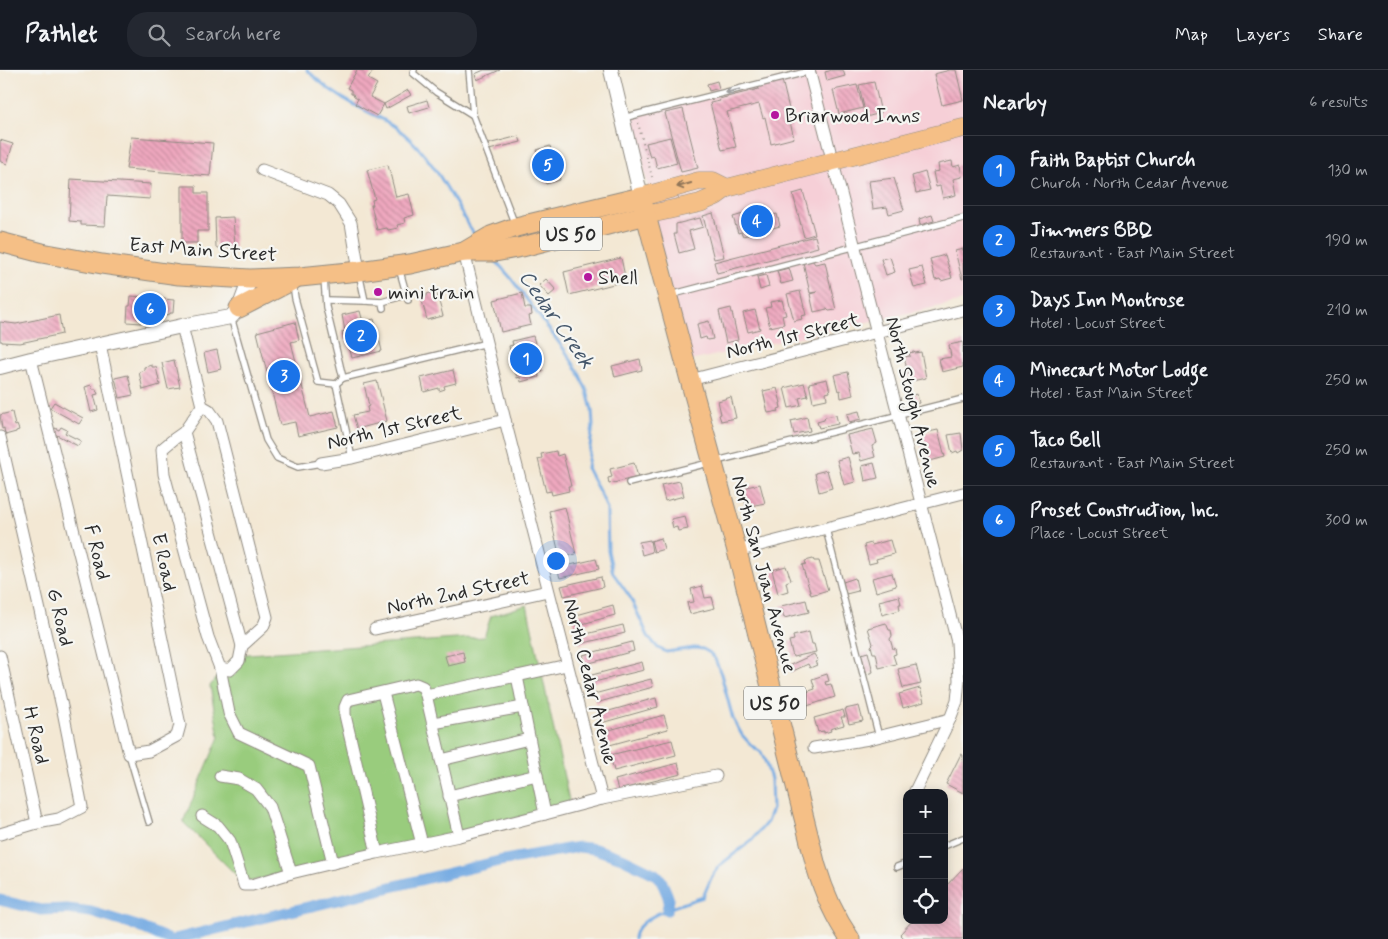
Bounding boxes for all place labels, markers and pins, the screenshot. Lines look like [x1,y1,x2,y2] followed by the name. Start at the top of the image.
[785,103,920,130] place label: Briarwood Inns
[769,109,781,121] marker: Briarwood Inns
[532,146,564,184] pin: 5
[741,202,773,240] pin: 4
[598,265,638,292] place label: Shell
[582,271,594,283] marker: Shell
[388,280,475,307] place label: mini train
[372,286,384,298] marker: mini train
[134,290,166,328] pin: 6
[345,317,377,355] pin: 2
[510,340,542,378] pin: 1
[268,357,300,395] pin: 3

